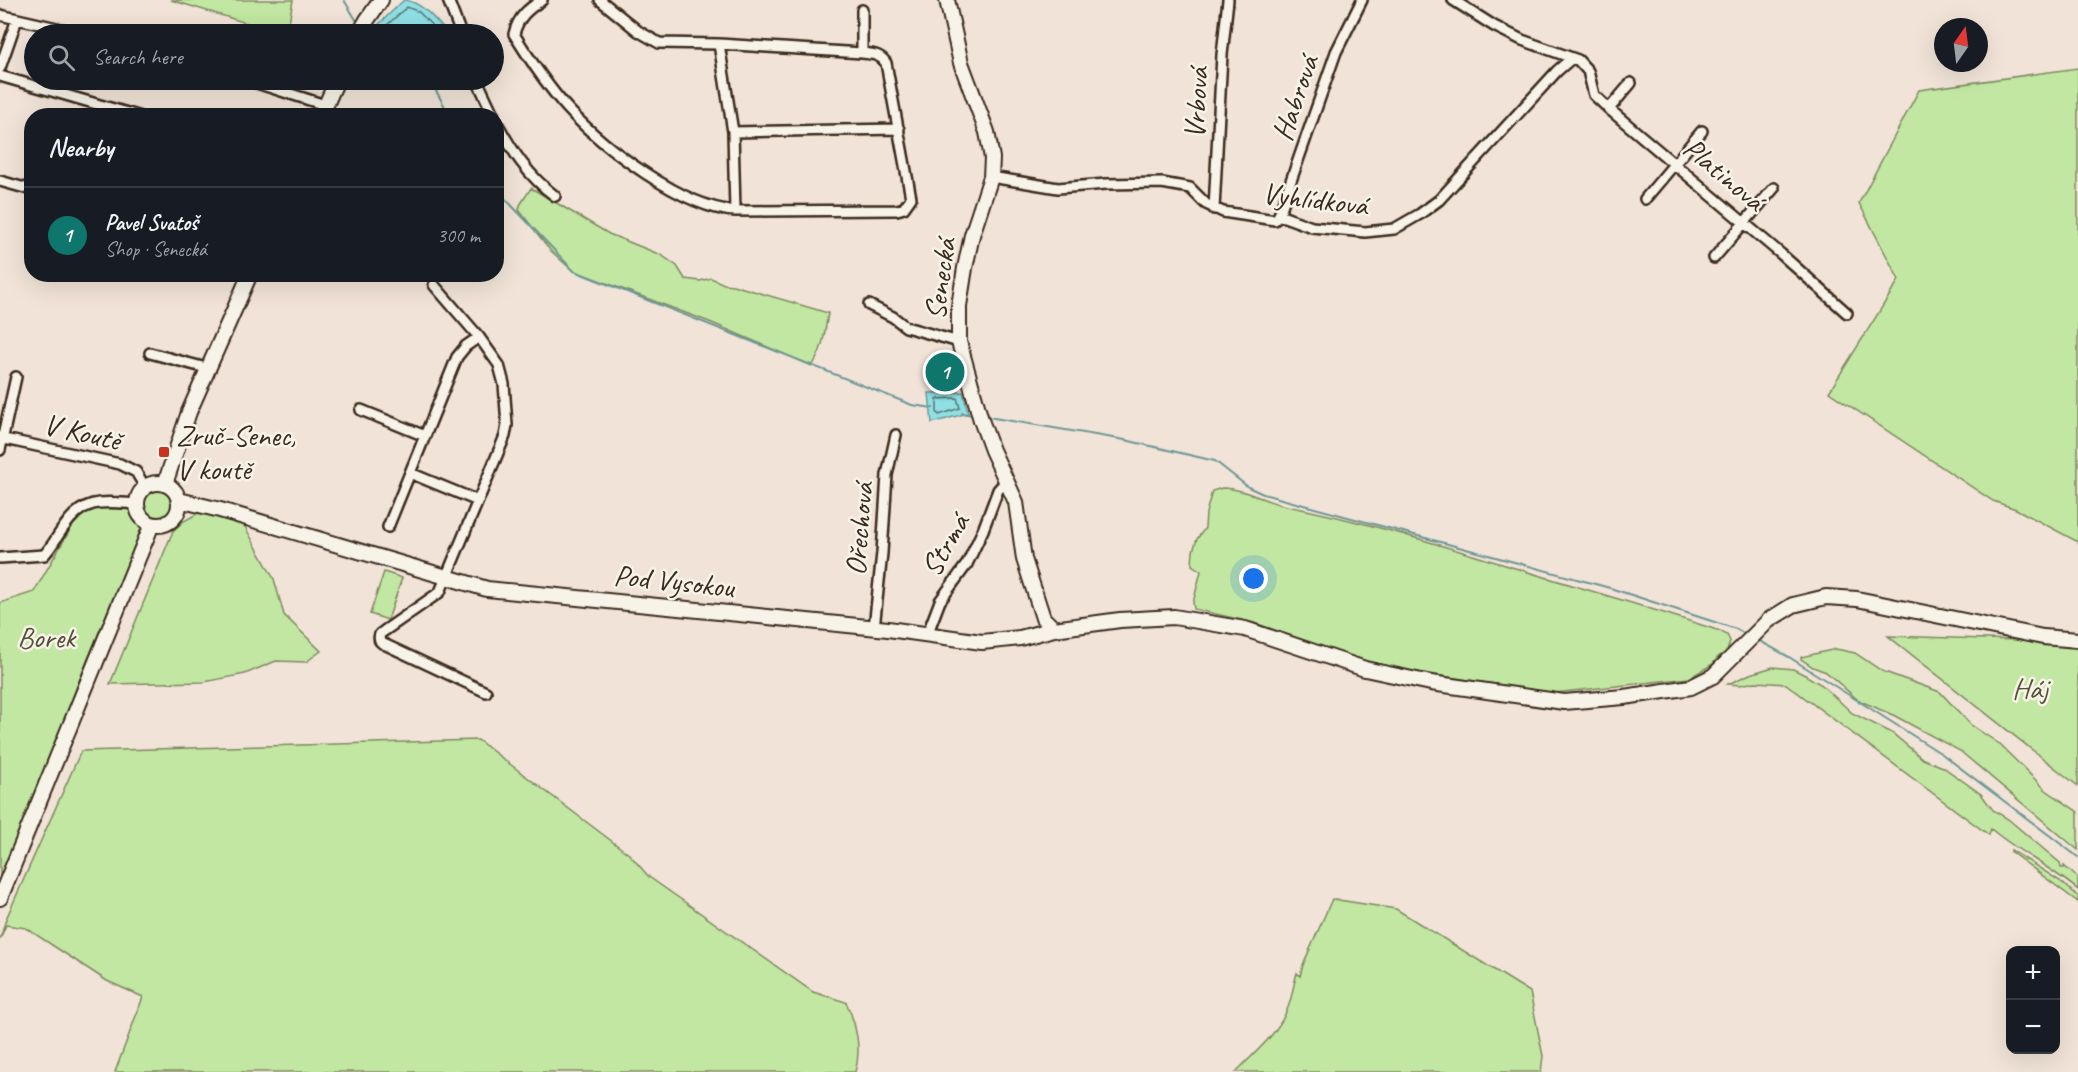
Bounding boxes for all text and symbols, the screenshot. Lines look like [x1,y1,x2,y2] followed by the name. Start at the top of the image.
[1934,18,1988,72] north arrow
[24,24,504,90] search box
[45,41,78,74] icon: search
[93,43,183,71] text: Search here
[1263,48,1328,146] street label: Habrová
[1175,63,1217,140] street label: Vrbová
[1675,129,1775,221] street label: Platinová
[48,131,113,164] text: Nearby
[1260,174,1373,225] street label: Vyhlídková
[105,209,198,237] text: Pavel Svatoš
[63,223,72,248] text: 1
[437,223,480,248] text: 300 m
[916,233,965,322] street label: Senecká
[105,237,207,262] text: Shop · Senecká
[926,350,964,394] pin: 1
[40,405,128,460] street label: V Koutě
[176,416,296,488] place label: Zruč-Senec, V koutě
[157,445,171,459] marker: Zruč-Senec, V koutě
[836,478,882,577] street label: Ořechová
[912,504,979,583] street label: Strmá
[612,556,738,606] street label: Pod Vysokou
[1239,564,1268,593] your location
[17,618,77,656] park label: Borek
[2012,669,2051,707] park label: Háj
[2006,946,2060,1054] map controls
[2006,946,2060,1000] button: +
[2006,1000,2060,1054] button: −

